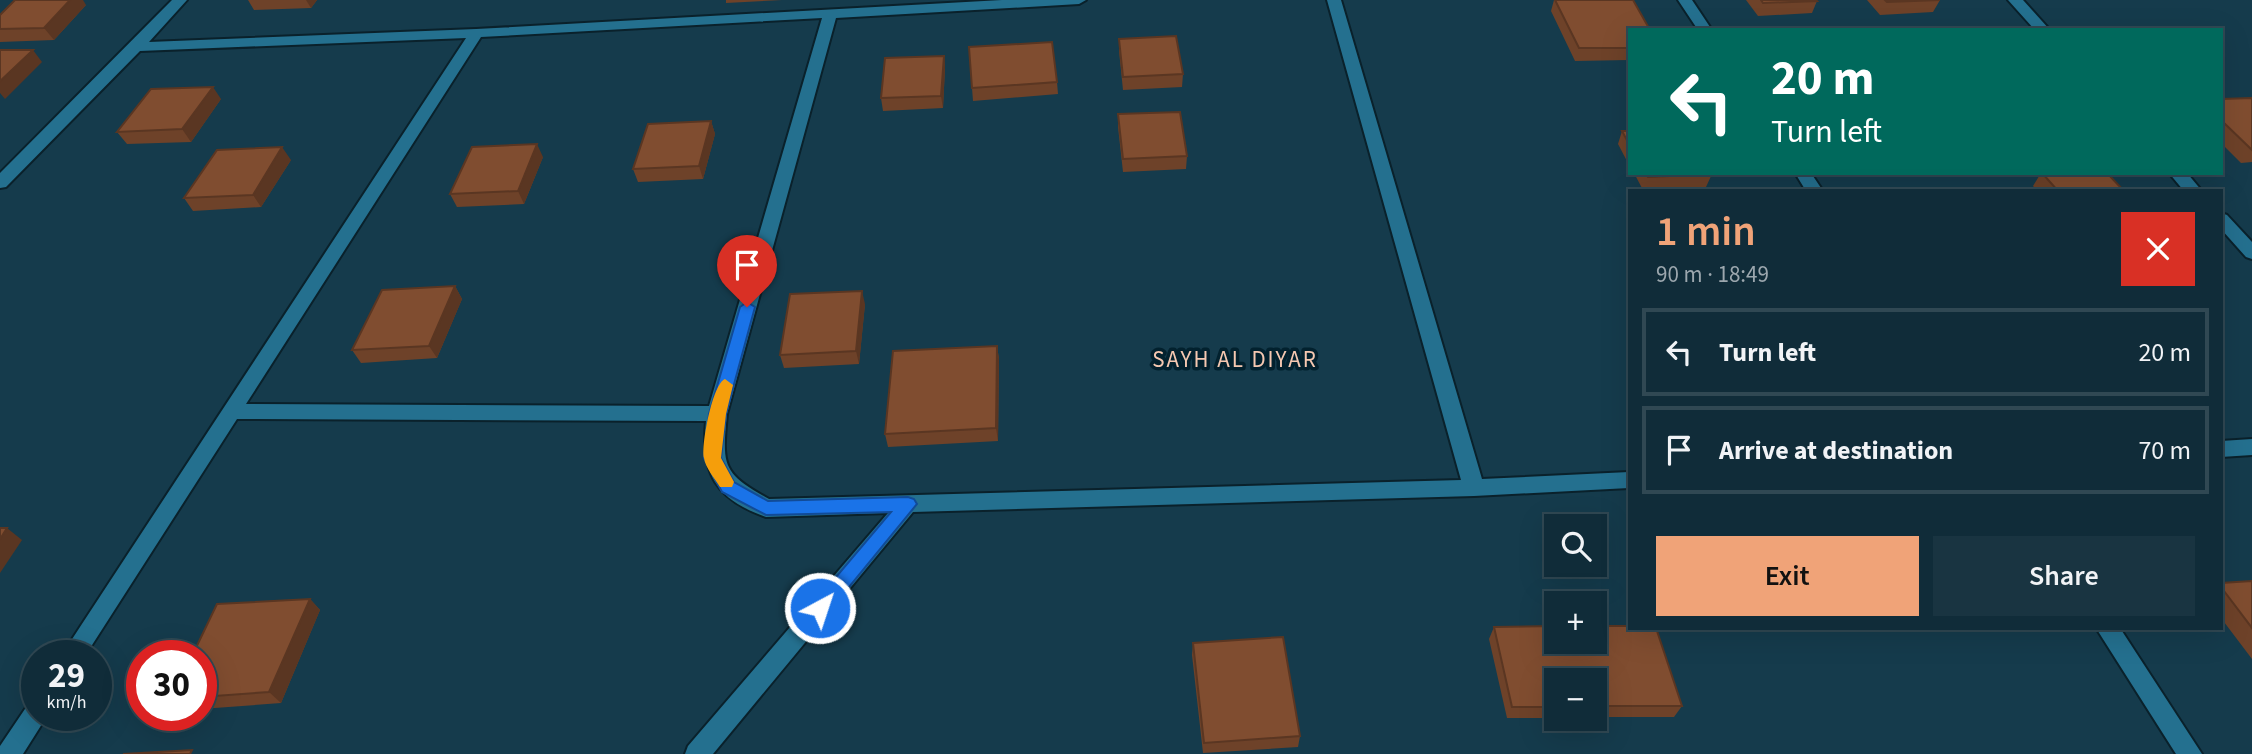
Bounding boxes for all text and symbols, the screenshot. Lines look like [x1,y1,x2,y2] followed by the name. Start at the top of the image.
[1771,44,1875,114] text: 20 m
[1656,56,1747,147] icon: left
[1771,109,1882,155] text: Turn left
[1656,202,1756,262] text: 1 min
[2121,212,2195,286] button: close
[717,235,777,307] pin
[728,246,766,284] icon: arrive
[1656,258,1769,291] text: 90 m · 18:49
[1660,333,1698,371] icon: left
[1719,334,1816,371] text: Turn left
[2138,334,2191,371] text: 20 m
[1152,343,1318,376] district label: SAYH AL DIYAR
[1660,431,1698,469] icon: arrive
[1719,432,1953,469] text: Arrive at destination
[2138,432,2191,469] text: 70 m
[1544,514,1607,731] map controls
[1544,514,1607,577] button: search
[1656,536,1919,616] button: Exit
[1933,536,2195,616] button: Share
[783,571,857,645] position arrow
[1544,591,1607,654] button: +
[126,640,217,731] speed limit sign: 30
[48,651,85,701] text: 29
[1544,668,1607,731] button: −
[47,690,86,715] text: km/h

